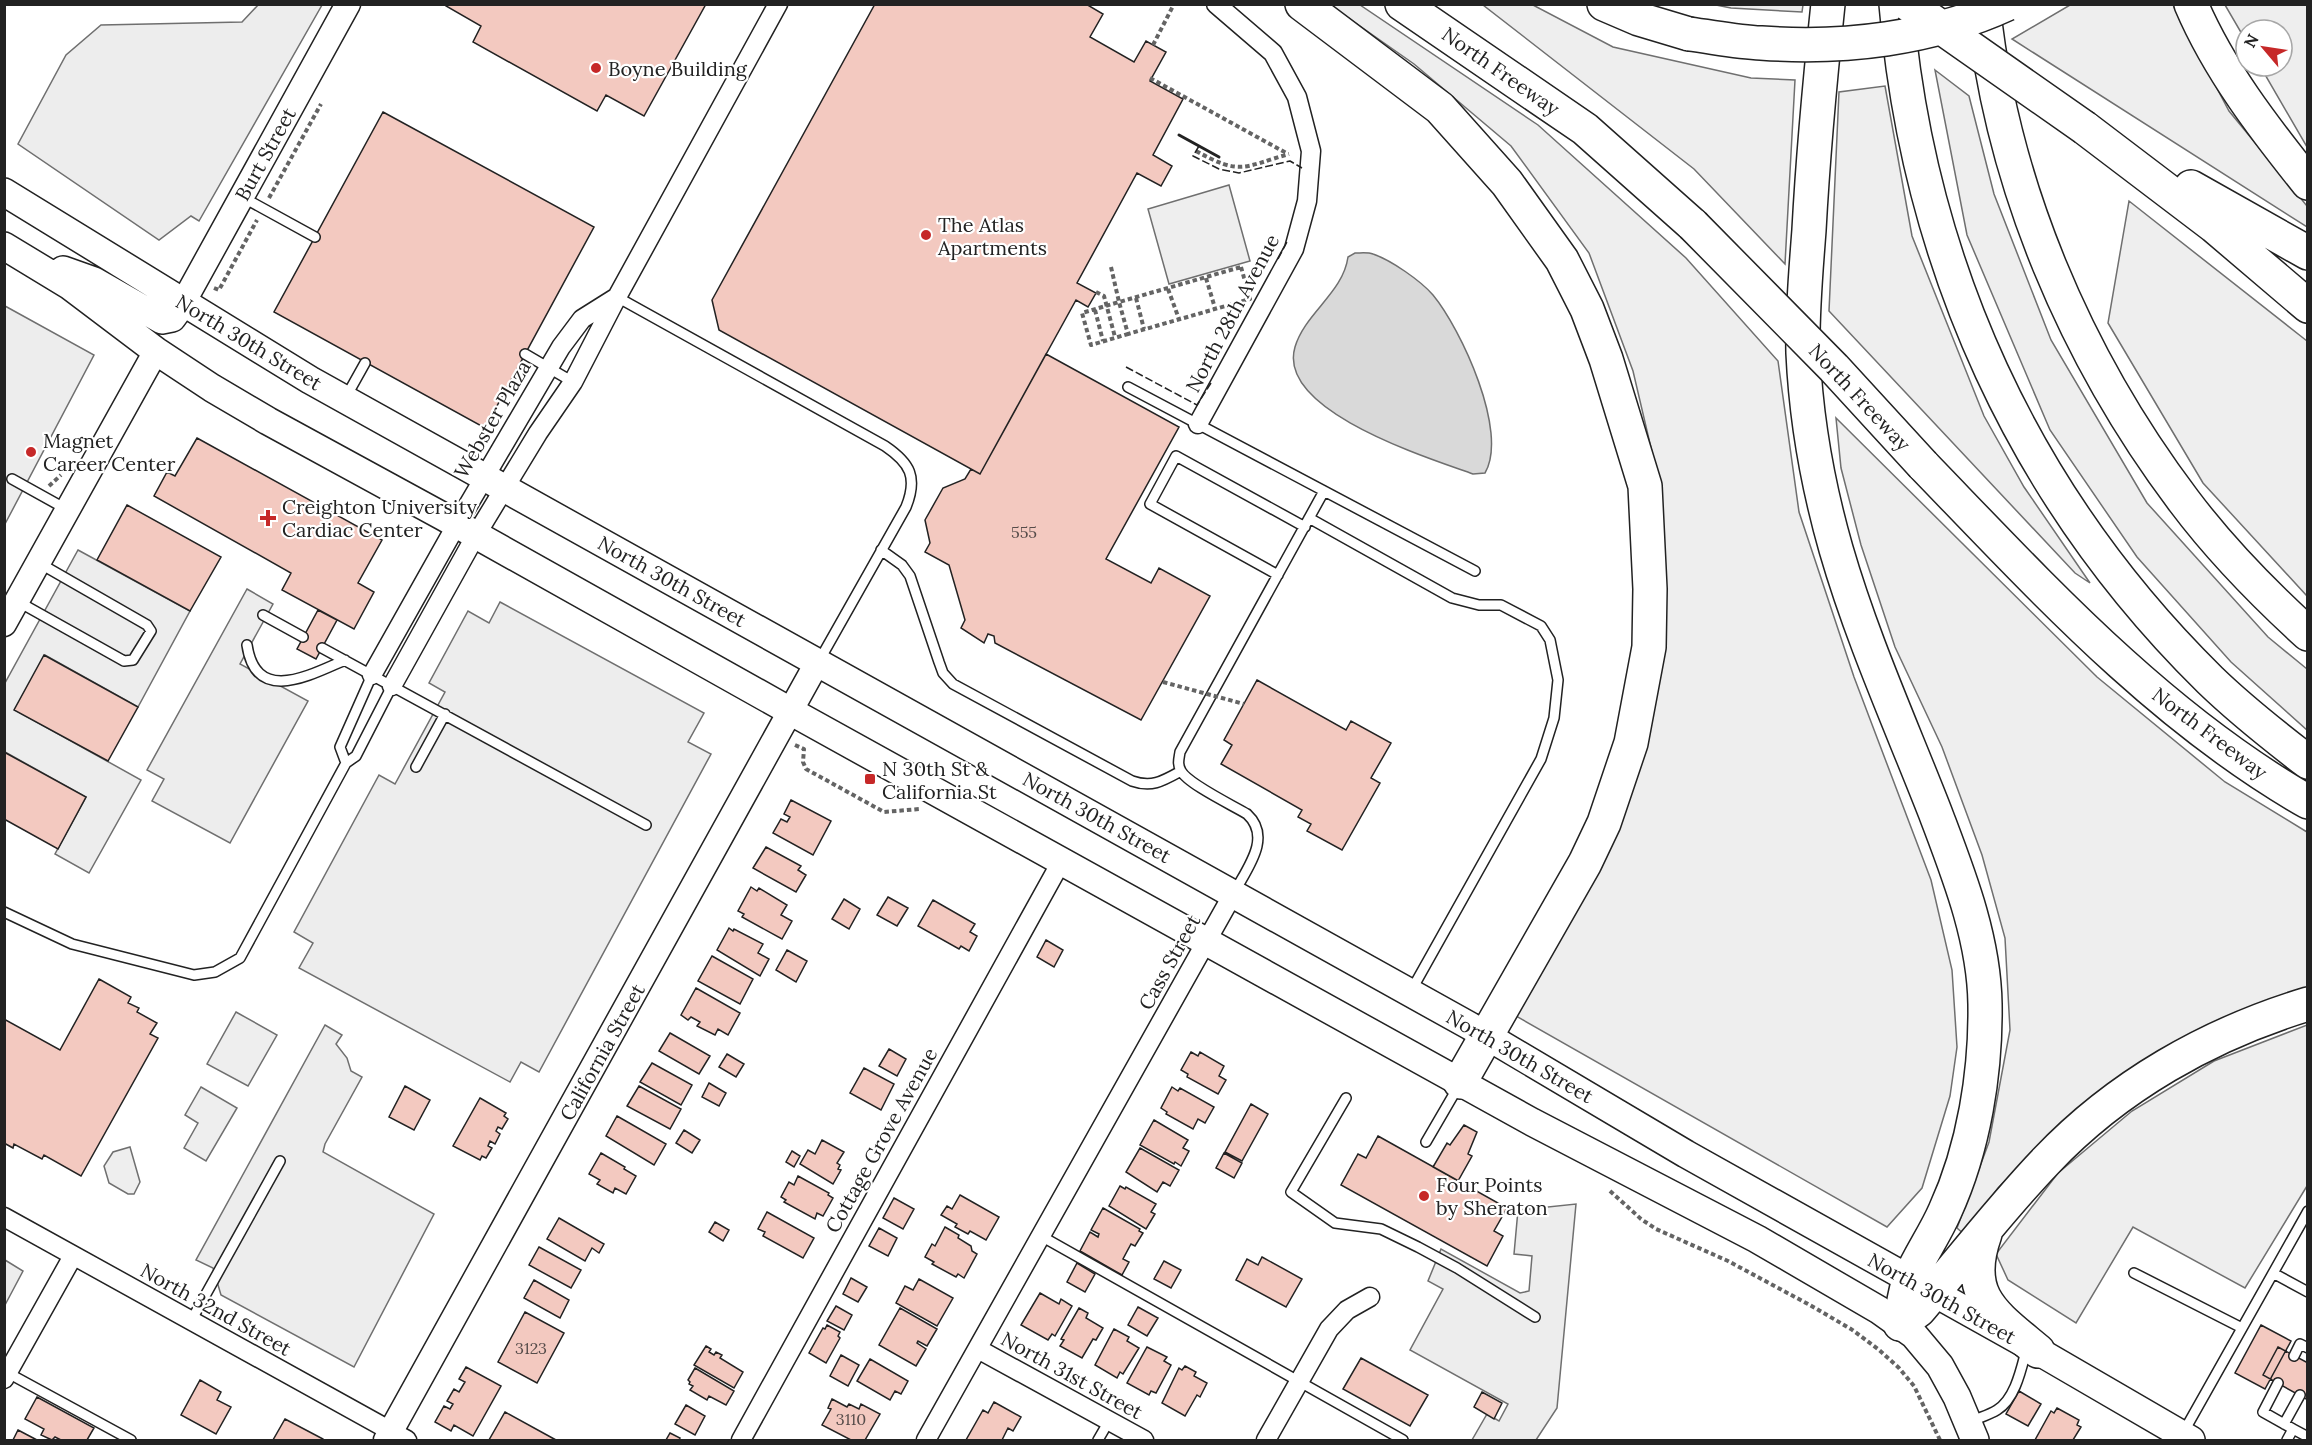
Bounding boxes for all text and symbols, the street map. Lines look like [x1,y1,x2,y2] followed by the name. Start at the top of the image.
[2234,18,2294,78] north arrow
[1437,21,1565,121] street label: North Freeway
[2239,30,2263,51] text: N
[608,56,748,81] place label: Boyne Building
[589,61,603,75] marker: Boyne Building
[229,103,301,205] street label: Burt Street
[937,212,1047,260] place label: The Atlas Apartments
[919,228,933,242] marker: The Atlas Apartments
[1180,230,1284,396] street label: North 28th Avenue
[172,289,327,396] street label: North 30th Street
[1804,338,1916,456] street label: North Freeway
[448,356,536,482] street label: Webster Plaza
[43,428,176,476] place label: Magnet Career Center
[24,445,38,459] marker: Magnet Career Center
[282,494,477,542] place label: Creighton University Cardiac Center
[259,509,277,527] marker: Creighton University Cardiac Center
[1011,522,1037,542] house number: 555
[593,530,751,632] street label: North 30th Street
[2147,682,2273,785] street label: North Freeway
[882,756,997,804] place label: N 30th St & California St
[1018,766,1176,868] street label: North 30th Street
[863,772,877,786] marker: N 30th St & California St
[1133,910,1205,1014] street label: Cass Street
[554,979,650,1125] street label: California Street
[1442,1004,1598,1108] street label: North 30th Street
[820,1043,942,1237] street label: Cottage Grove Avenue
[1436,1172,1548,1220] place label: Four Points by Sheraton
[1417,1189,1431,1203] marker: Four Points by Sheraton
[1863,1247,2021,1349] street label: North 30th Street
[136,1257,296,1361] street label: North 32nd Street
[997,1326,1147,1424] street label: North 31st Street
[515,1338,547,1358] house number: 3123
[836,1409,866,1429] house number: 3110

